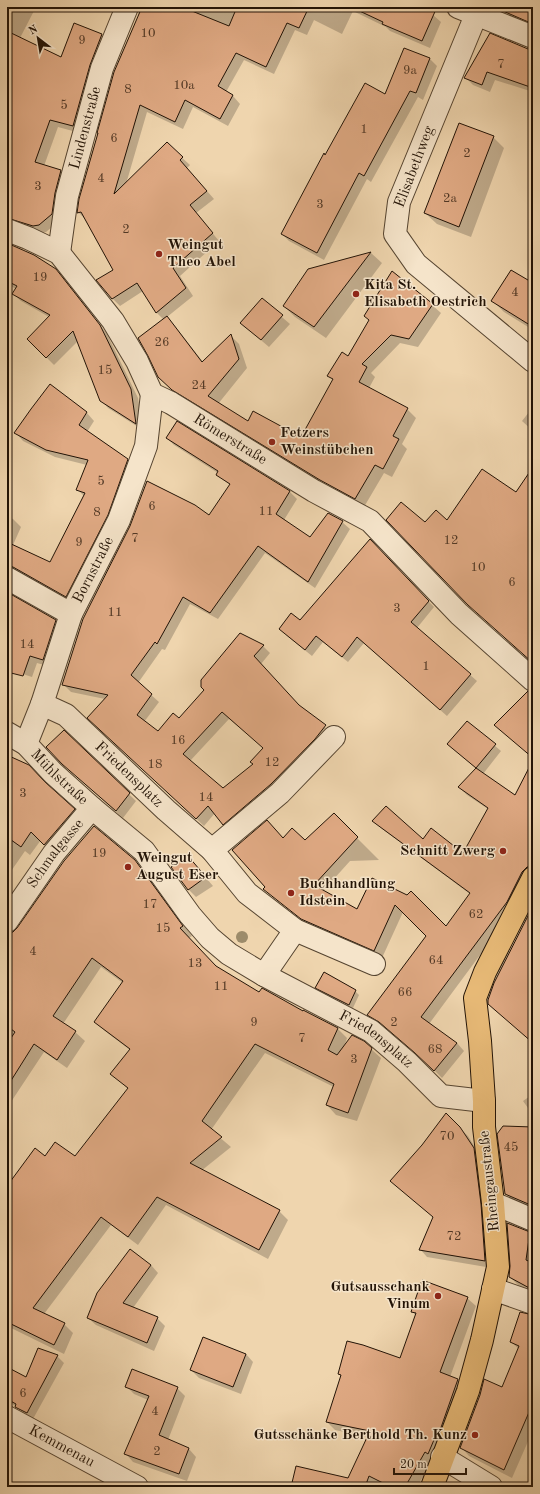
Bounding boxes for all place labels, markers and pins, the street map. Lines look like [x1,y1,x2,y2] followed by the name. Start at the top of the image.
[167,238,236,270] place label: Weingut Theo Abel
[154,249,164,259] marker: Weingut Theo Abel
[364,278,487,310] place label: Kita St. Elisabeth Oestrich
[351,289,361,299] marker: Kita St. Elisabeth Oestrich
[280,426,373,458] place label: Fetzers Weinstübchen
[267,437,277,447] marker: Fetzers Weinstübchen
[400,844,496,859] place label: Schnitt Zwerg
[498,846,508,856] marker: Schnitt Zwerg
[136,851,219,883] place label: Weingut August Eser
[123,862,133,872] marker: Weingut August Eser
[299,877,396,909] place label: Buchhandlung Idstein
[286,888,296,898] marker: Buchhandlung Idstein
[330,1280,431,1312] place label: Gutsausschank Vinum
[433,1291,443,1301] marker: Gutsausschank Vinum
[253,1428,467,1443] place label: Gutsschänke Berthold Th. Kunz
[470,1430,480,1440] marker: Gutsschänke Berthold Th. Kunz

